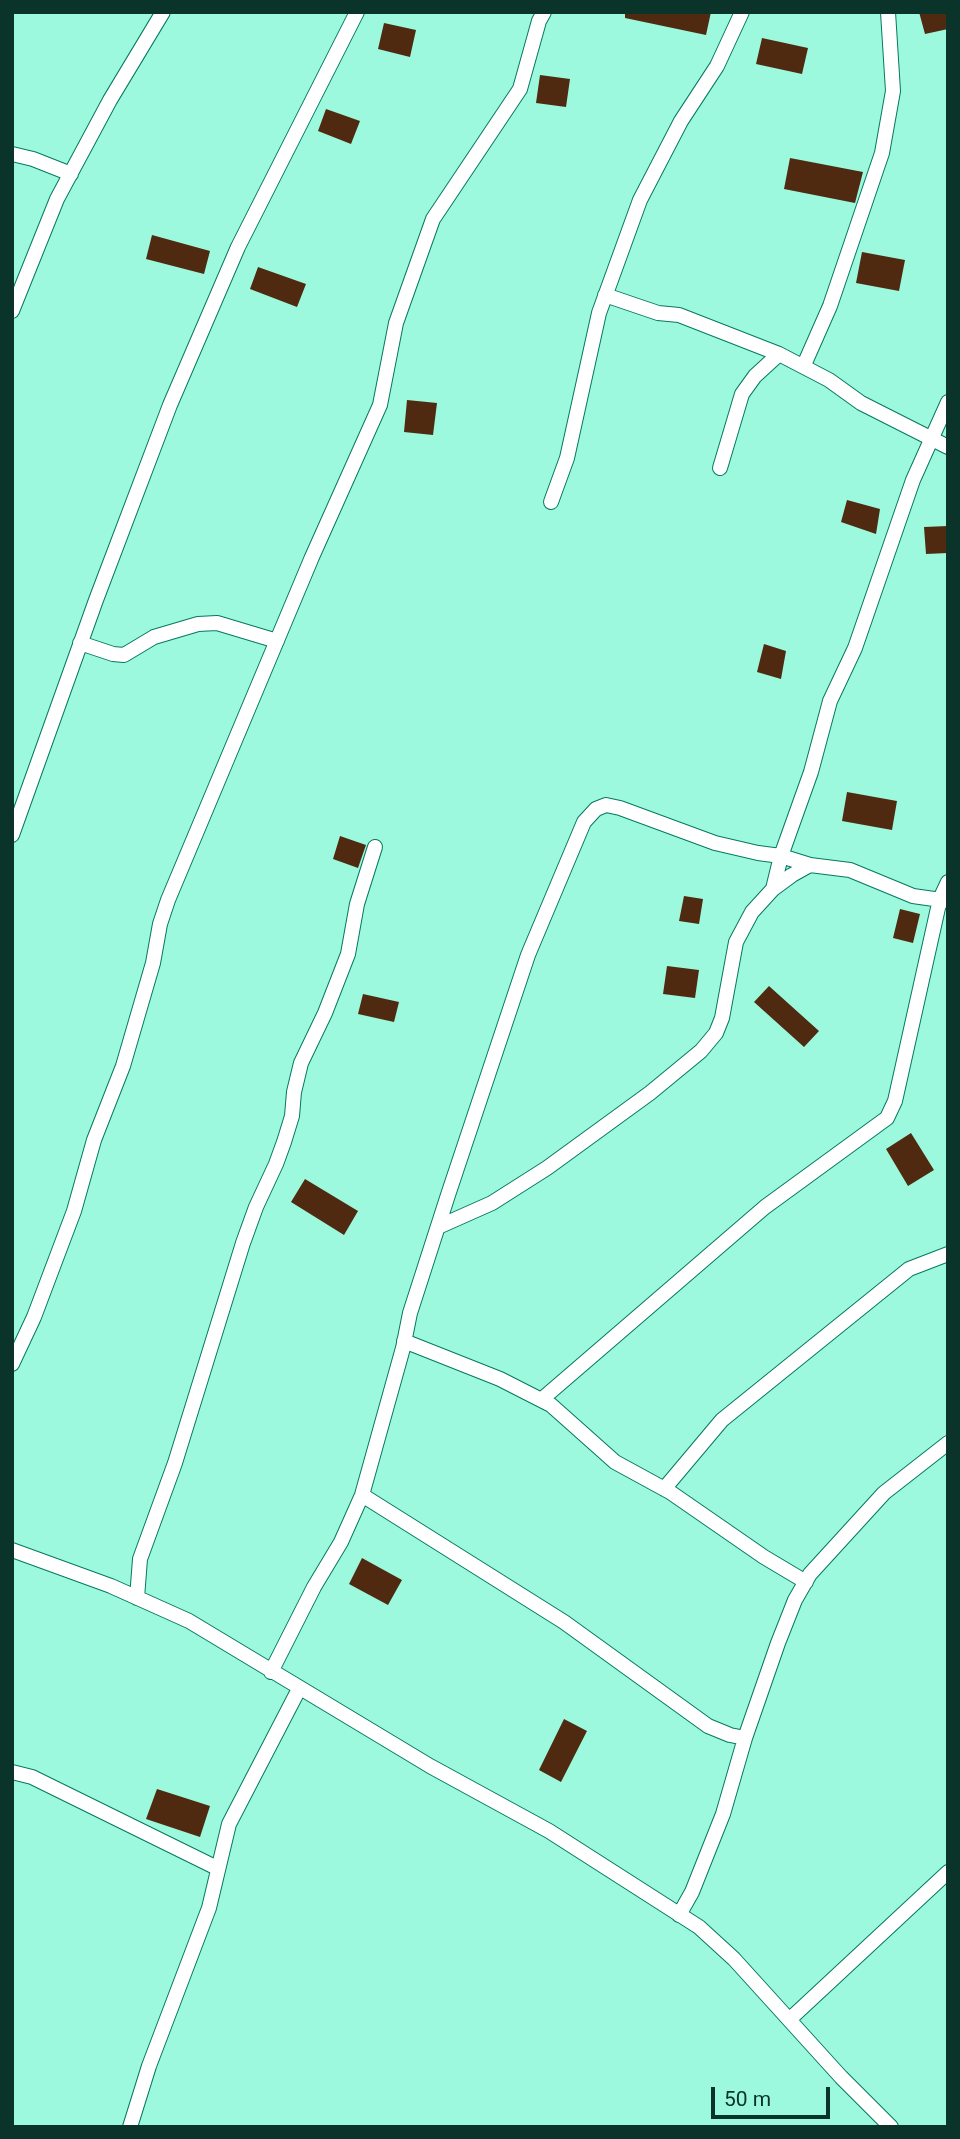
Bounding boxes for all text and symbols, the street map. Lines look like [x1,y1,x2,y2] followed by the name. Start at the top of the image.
[715,2072,834,2116] scale bar
[724,2087,771,2111] text: 50 m

